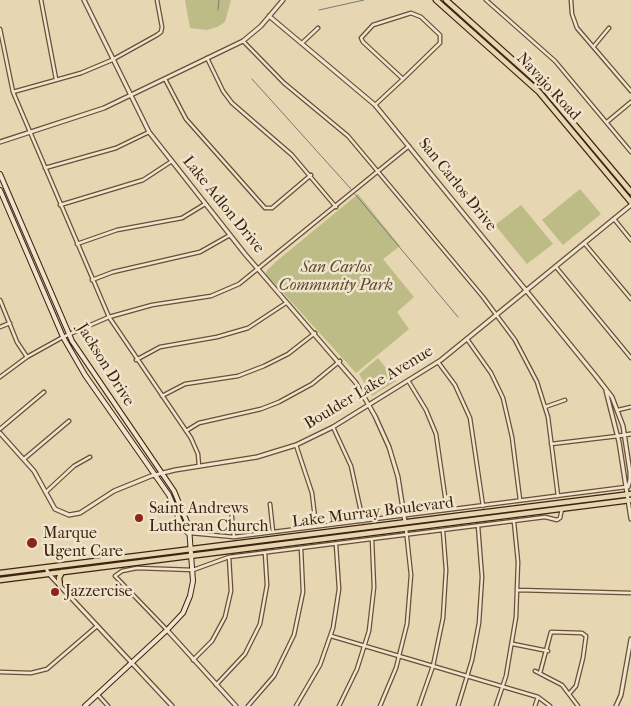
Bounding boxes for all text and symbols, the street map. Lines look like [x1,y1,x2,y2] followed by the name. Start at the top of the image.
[512,49,584,125] street label: Navajo Road
[414,135,500,235] street label: San Carlos Drive
[178,152,268,258] street label: Lake Adlon Drive
[279,258,393,296] park label: San Carlos Community Park
[72,320,138,410] street label: Jackson Drive
[301,342,437,434] street label: Boulder Lake Avenue
[291,494,455,532] street label: Lake Murray Boulevard
[149,499,268,537] place label: Saint Andrews Lutheran Church
[133,512,145,524] marker: Saint Andrews Lutheran Church
[43,524,123,562] place label: Marque Ugent Care
[25,536,39,550] marker: Marque Ugent Care
[65,582,132,602] place label: Jazzercise
[49,586,61,598] marker: Jazzercise

